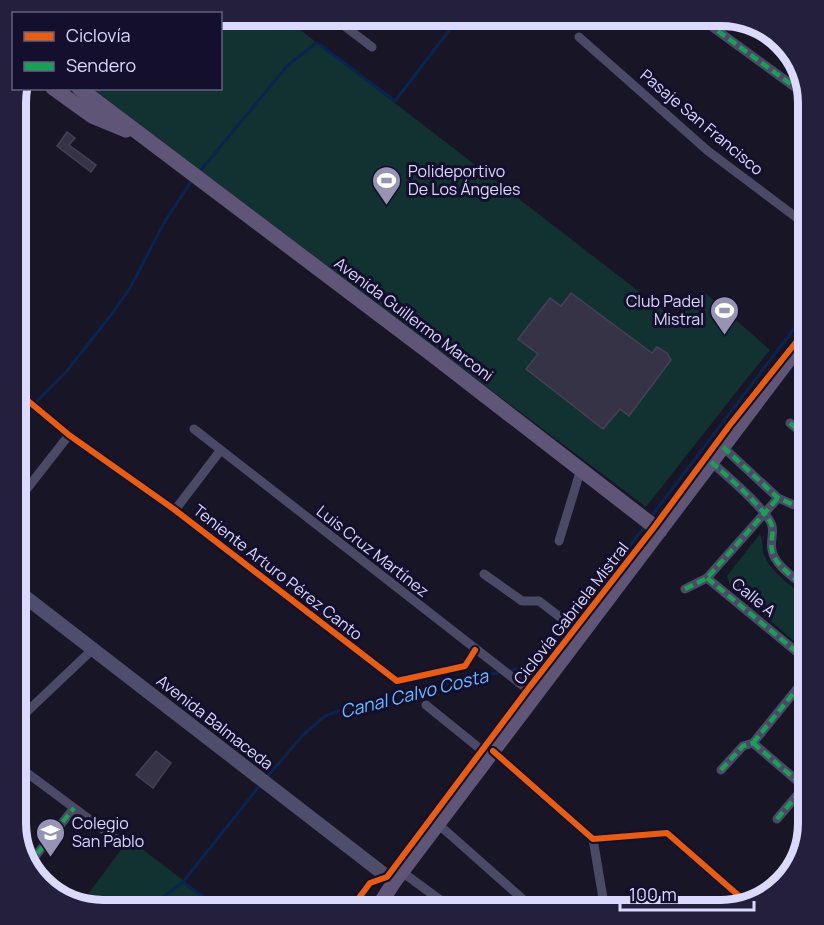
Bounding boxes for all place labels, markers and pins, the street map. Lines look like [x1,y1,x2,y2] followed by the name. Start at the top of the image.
[408,160,520,200] place label: Polideportivo De Los Ángeles
[371,164,403,206] sports icon: Polideportivo De Los Ángeles
[626,290,704,330] place label: Club Padel Mistral
[709,294,741,336] sports icon: Club Padel Mistral
[72,812,144,852] place label: Colegio San Pablo
[35,816,67,858] school or university icon: Colegio San Pablo

